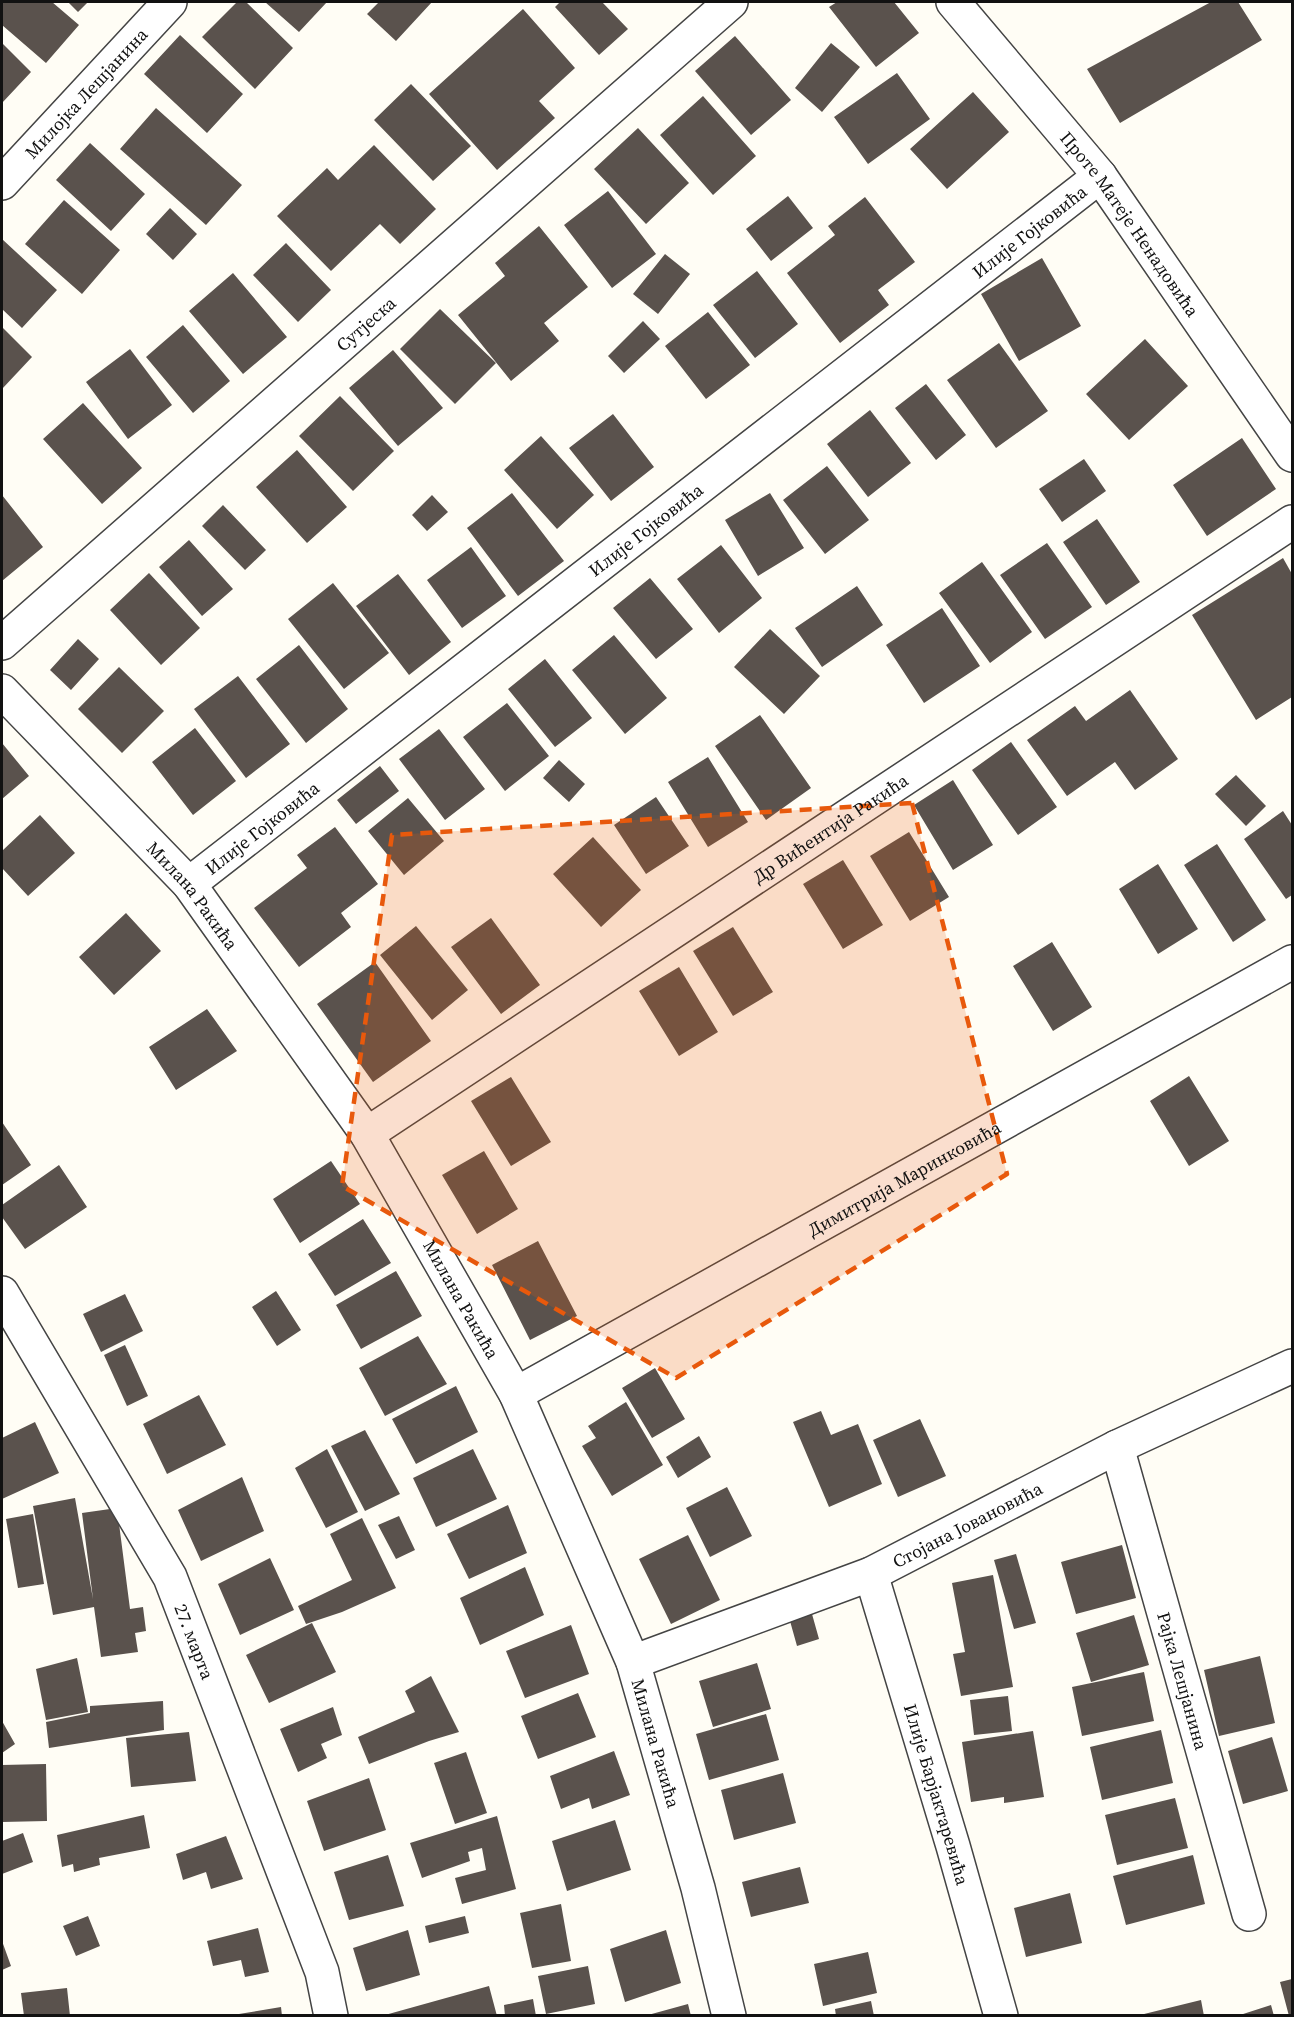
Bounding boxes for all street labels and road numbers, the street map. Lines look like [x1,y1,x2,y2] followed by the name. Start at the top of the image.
[19,21,153,164] street label: Милојка Лешјанина
[1055,126,1206,322] street label: Проте Матеје Ненадовића
[967,178,1092,284] street label: Илије Гојковића
[330,290,401,357] street label: Сутјеска
[583,476,709,582] street label: Илије Гојковића
[747,767,913,888] street label: Др Вићентија Ракића
[199,775,325,880] street label: Илије Гојковића
[142,836,245,955] street label: Милана Ракића
[803,1114,1006,1242] street label: Димитрија Маринковића
[418,1235,506,1364] street label: Милана Ракића
[888,1475,1047,1573] street label: Стојана Јовановића
[169,1600,221,1684] street label: 27. марта
[1152,1609,1215,1753] street label: Рајка Лешјанина
[626,1676,687,1811] street label: Милана Ракића
[898,1701,976,1889] street label: Илије Барјактаревића

